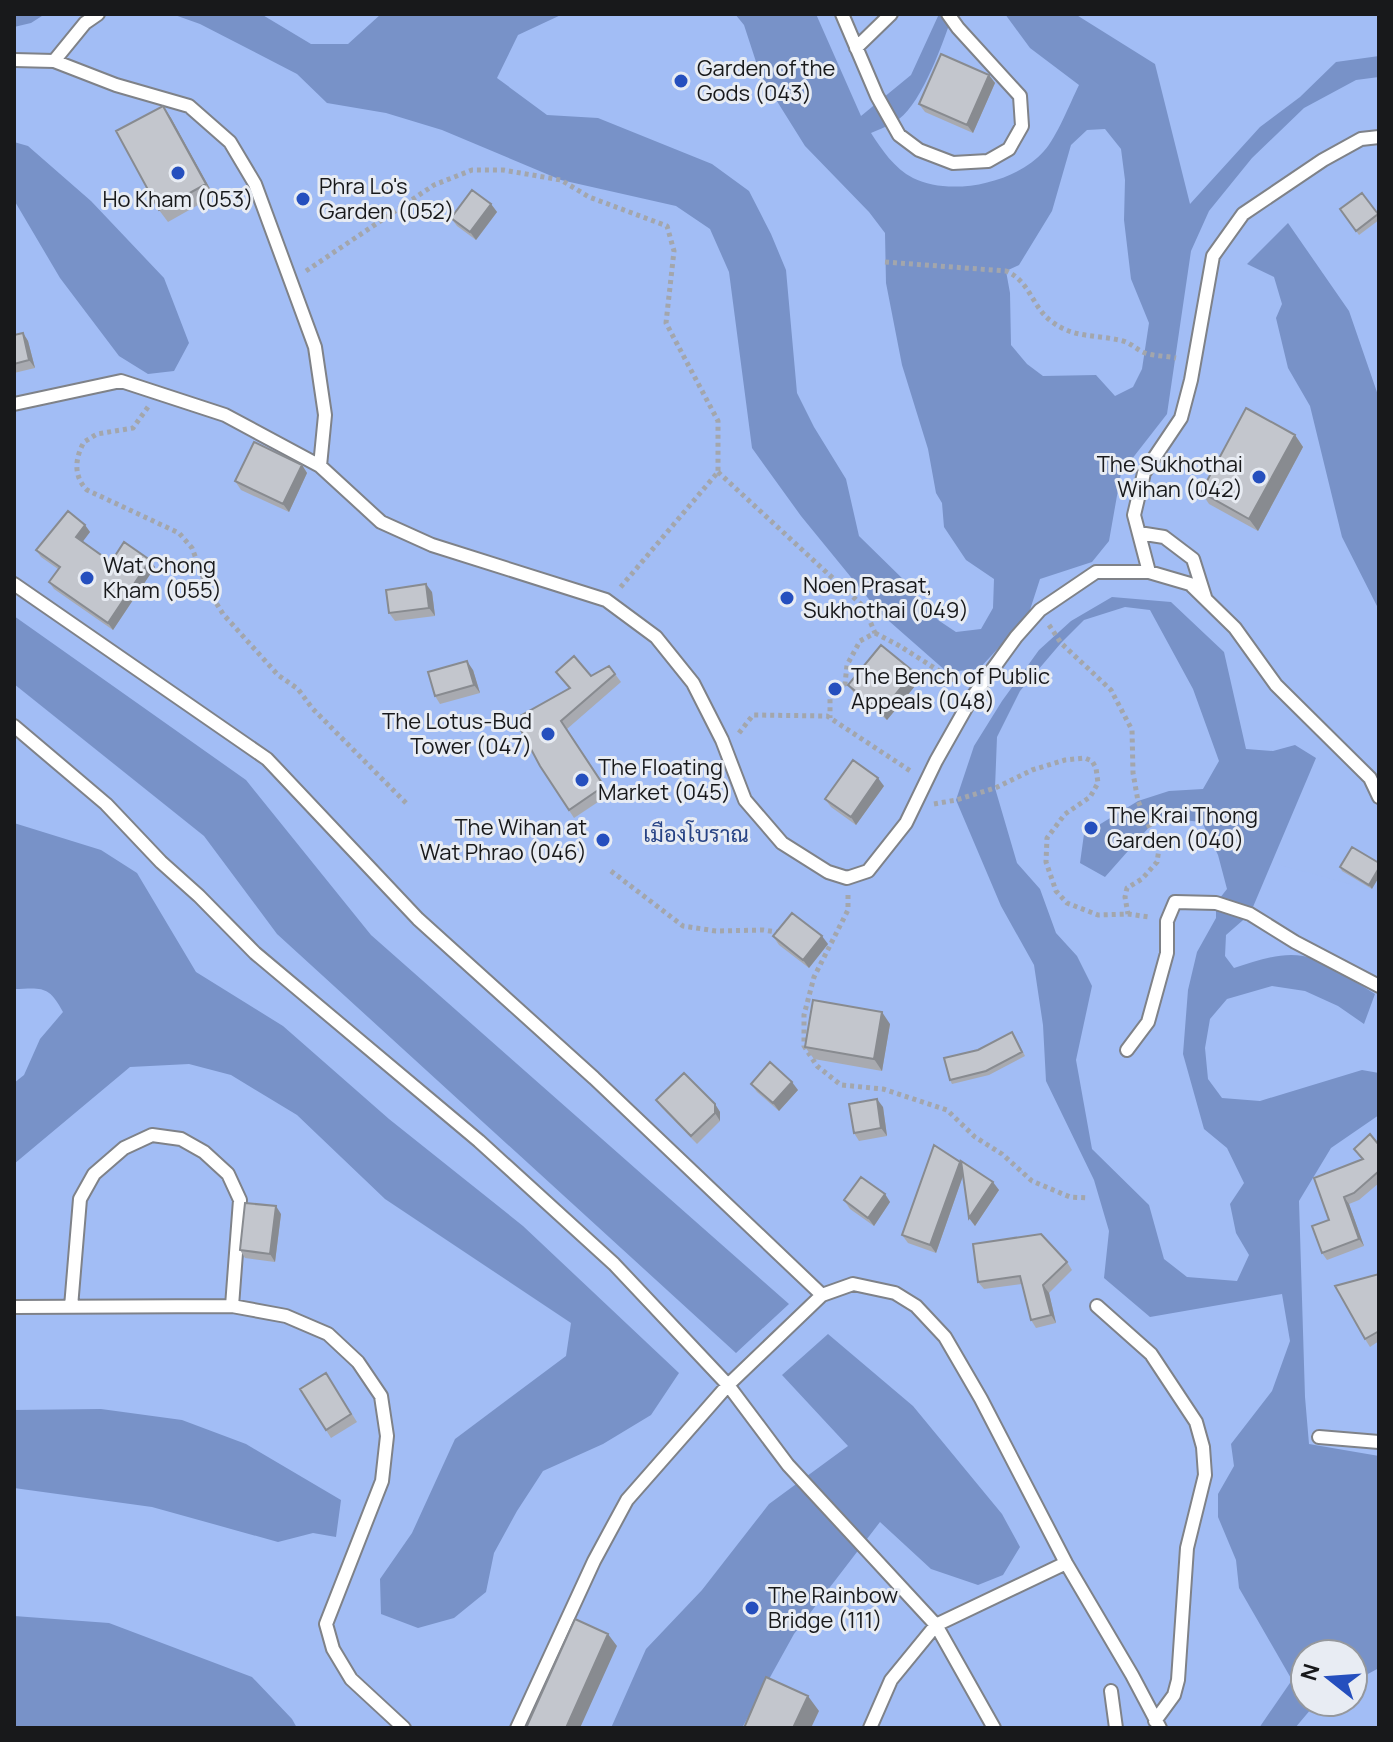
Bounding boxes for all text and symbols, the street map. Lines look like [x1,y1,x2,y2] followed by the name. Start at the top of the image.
[697,53,836,108] place label: Garden of the Gods (043)
[672,72,690,90] marker: Garden of the Gods (043)
[169,164,187,182] marker: Ho Kham (053)
[319,171,454,226] place label: Phra Lo's Garden (052)
[103,184,253,214] place label: Ho Kham (053)
[294,190,312,208] marker: Phra Lo's Garden (052)
[1097,449,1243,504] place label: The Sukhothai Wihan (042)
[1250,468,1268,486] marker: The Sukhothai Wihan (042)
[103,550,222,605] place label: Wat Chong Kham (055)
[78,569,96,587] marker: Wat Chong Kham (055)
[803,570,969,625] place label: Noen Prasat, Sukhothai (049)
[778,589,796,607] marker: Noen Prasat, Sukhothai (049)
[851,661,1050,716] place label: The Bench of Public Appeals (048)
[826,680,844,698] marker: The Bench of Public Appeals (048)
[382,706,532,761] place label: The Lotus-Bud Tower (047)
[539,725,557,743] marker: The Lotus-Bud Tower (047)
[598,752,731,807] place label: The Floating Market (045)
[573,771,591,789] marker: The Floating Market (045)
[1107,800,1258,855] place label: The Krai Thong Garden (040)
[420,812,587,867] place label: The Wihan at Wat Phrao (046)
[643,819,749,849] park label: เมืองโบราณ
[1082,819,1100,837] marker: The Krai Thong Garden (040)
[594,831,612,849] marker: The Wihan at Wat Phrao (046)
[768,1580,898,1635] place label: The Rainbow Bridge (111)
[743,1599,761,1617] marker: The Rainbow Bridge (111)
[1289,1638,1369,1718] north arrow
[1293,1660,1327,1684] text: N

